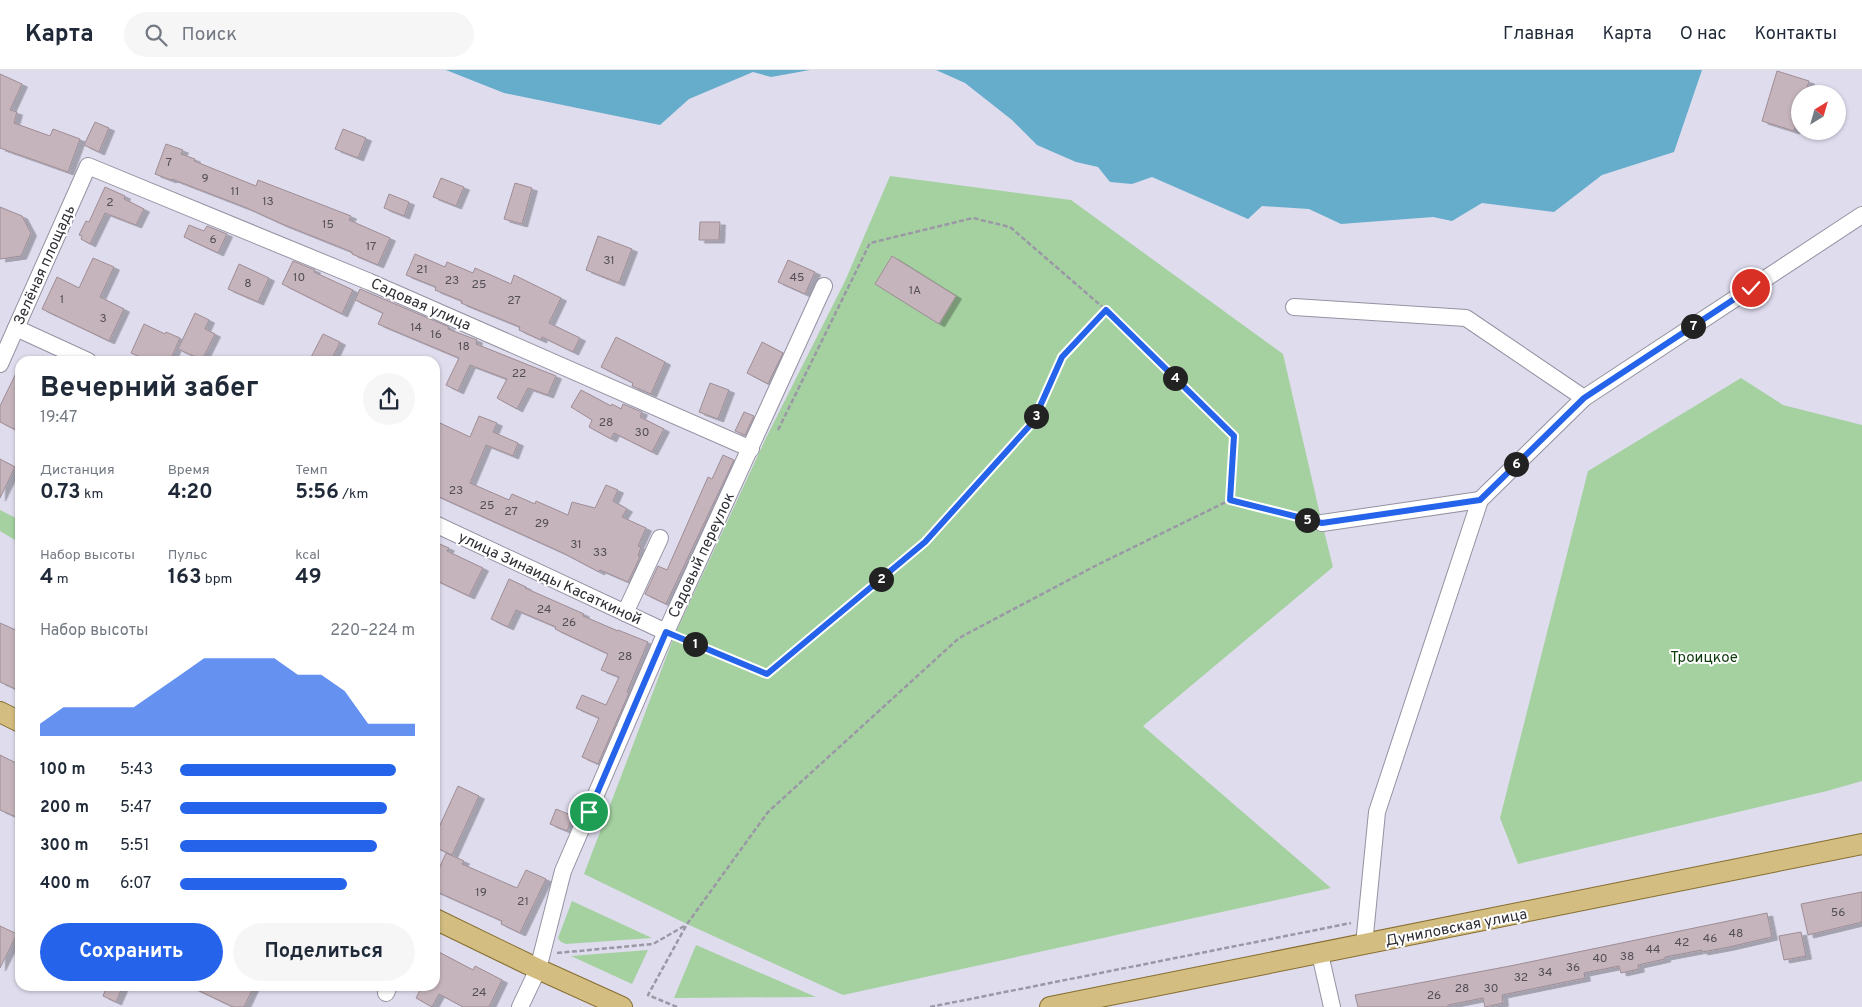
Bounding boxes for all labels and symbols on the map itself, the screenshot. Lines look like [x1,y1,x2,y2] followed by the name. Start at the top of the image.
[1791,85,1846,140] north arrow
[166,155,172,171] house number: 7
[201,171,209,187] house number: 9
[231,184,239,200] house number: 11
[262,194,274,210] house number: 13
[106,195,114,211] house number: 2
[10,203,80,329] street label: Зелёная площадь
[322,217,334,233] house number: 15
[209,232,217,248] house number: 6
[366,239,376,255] house number: 17
[603,253,615,269] house number: 31
[416,262,428,278] house number: 21
[1730,267,1772,309] pin
[293,270,305,286] house number: 10
[790,270,804,286] house number: 45
[445,273,459,289] house number: 23
[367,275,473,336] street label: Садовая улица
[244,276,252,292] house number: 8
[472,277,486,293] house number: 25
[909,283,921,299] house number: 1А
[60,292,64,308] house number: 1
[507,293,521,309] house number: 27
[99,311,107,327] house number: 3
[1680,314,1706,338] pin: 7
[410,320,422,336] house number: 14
[430,327,442,343] house number: 16
[458,339,470,355] house number: 18
[512,366,526,382] house number: 22
[1162,366,1188,390] pin: 4
[1024,404,1048,428] pin: 3
[599,415,613,431] house number: 28
[635,425,649,441] house number: 30
[1504,452,1528,476] pin: 6
[449,483,463,499] house number: 23
[665,490,740,621] street label: Садовый переулок
[480,498,494,514] house number: 25
[504,504,518,520] house number: 27
[1294,508,1320,532] pin: 5
[535,516,549,532] house number: 29
[455,528,644,630] street label: улица Зинаиды Касаткиной
[570,537,582,553] house number: 31
[593,545,607,561] house number: 33
[868,566,894,592] pin: 2
[537,602,551,618] house number: 24
[562,615,576,631] house number: 26
[682,632,708,656] pin: 1
[618,649,632,665] house number: 28
[1670,649,1738,668] park label: Троицкое
[568,791,610,833] pin
[475,885,487,901] house number: 19
[517,894,529,910] house number: 21
[1384,905,1529,952] street label: Дуниловская улица
[1831,905,1845,921] house number: 56
[1729,926,1743,942] house number: 48
[1703,931,1717,947] house number: 46
[1675,935,1689,951] house number: 42
[1646,942,1660,958] house number: 44
[1620,949,1634,965] house number: 38
[1592,951,1608,967] house number: 40
[1566,960,1580,976] house number: 36
[1538,965,1552,981] house number: 34
[1514,970,1528,986] house number: 32
[1455,981,1469,997] house number: 28
[1484,981,1498,997] house number: 30
[472,985,486,1001] house number: 24
[1427,988,1441,1004] house number: 26

